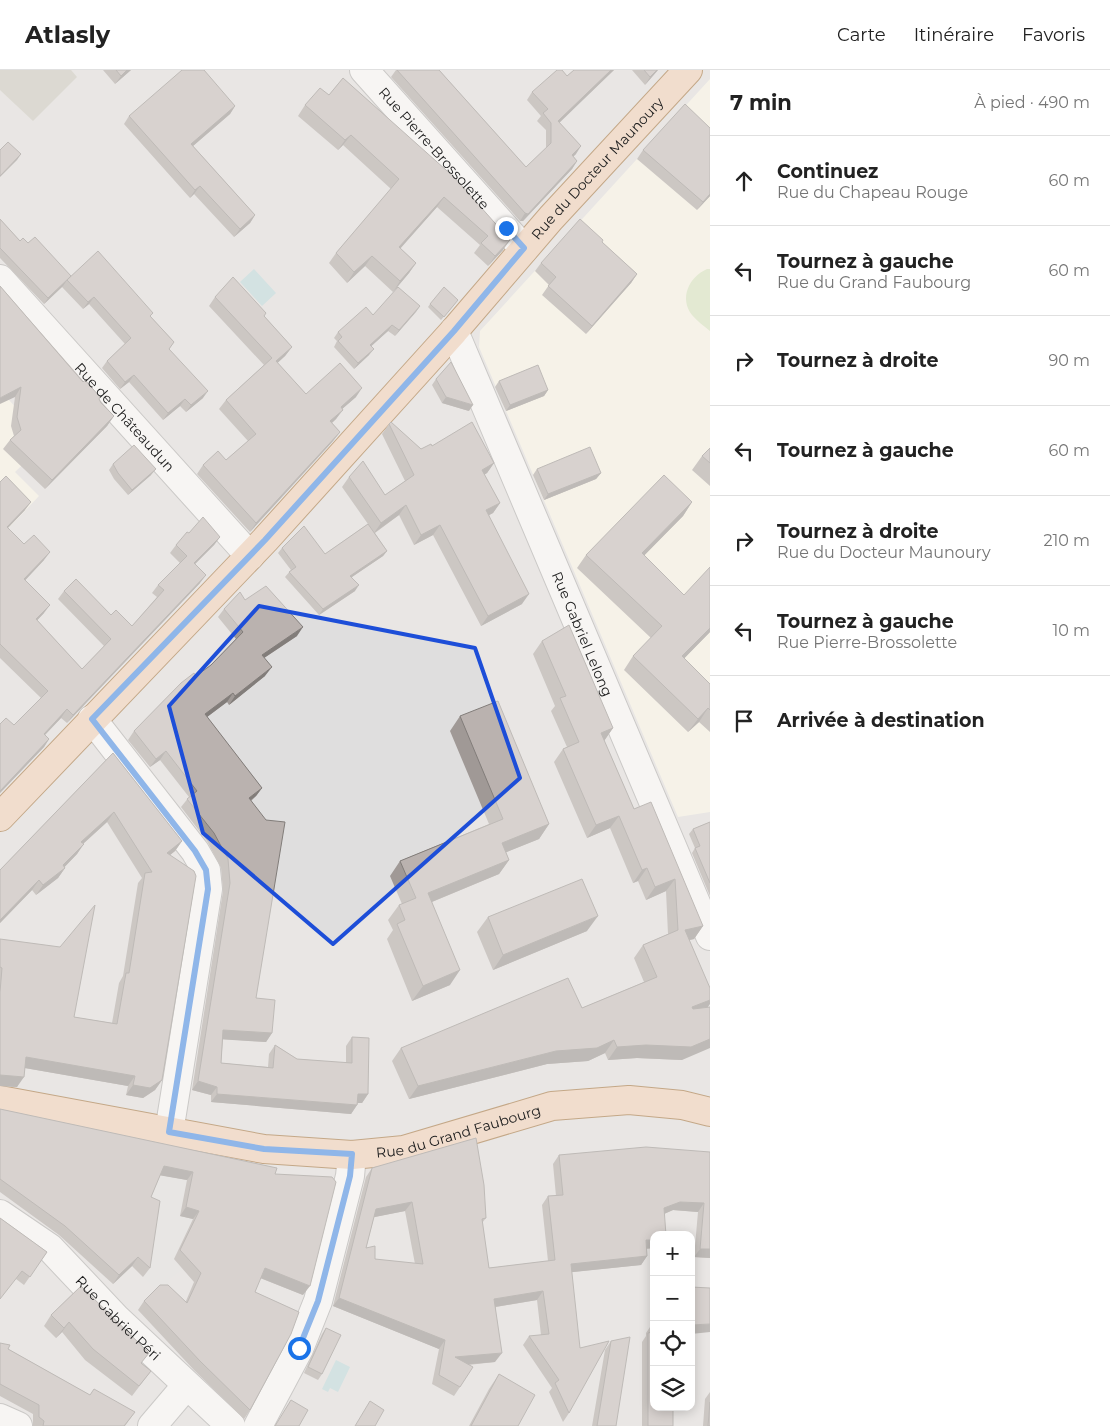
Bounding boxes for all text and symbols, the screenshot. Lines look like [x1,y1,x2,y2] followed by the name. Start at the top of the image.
[25,20,110,49] text: Atlasly
[837,24,886,46] text: Carte
[914,24,994,46] text: Itinéraire
[1022,24,1085,46] text: Favoris
[375,83,493,213] street label: Rue Pierre-Brossolette
[730,90,792,115] text: 7 min
[528,93,668,243] street label: Rue du Docteur Maunoury
[974,93,1090,112] text: À pied · 490 m
[777,160,878,183] text: Continuez
[730,167,758,195] icon: ahead
[1048,171,1090,190] text: 60 m
[777,183,968,202] text: Rue du Chapeau Rouge
[495,217,518,240] route end
[777,250,954,273] text: Tournez à gauche
[730,257,758,285] icon: left
[1048,261,1090,280] text: 60 m
[777,273,971,292] text: Rue du Grand Faubourg
[730,347,758,375] icon: right
[777,349,938,372] text: Tournez à droite
[1048,351,1090,370] text: 90 m
[71,359,178,475] street label: Rue de Châteaudun
[730,437,758,465] icon: left
[777,439,954,462] text: Tournez à gauche
[1048,441,1090,460] text: 60 m
[777,520,938,543] text: Tournez à droite
[730,527,758,555] icon: right
[1043,531,1090,550] text: 210 m
[777,543,991,562] text: Rue du Docteur Maunoury
[548,569,617,699] street label: Rue Gabriel Lelong
[777,610,954,633] text: Tournez à gauche
[730,617,758,645] icon: left
[1052,621,1090,640] text: 10 m
[777,633,957,652] text: Rue Pierre-Brossolette
[730,707,758,735] icon: arrive
[777,709,985,732] text: Arrivée à destination
[375,1101,543,1162] street label: Rue du Grand Faubourg
[650,1231,695,1411] map controls
[650,1231,695,1276] button: +
[72,1272,164,1364] street label: Rue Gabriel Péri
[650,1276,695,1321] button: −
[650,1321,695,1366] button: locate
[288,1337,311,1360] route start
[650,1366,695,1411] button: layers

